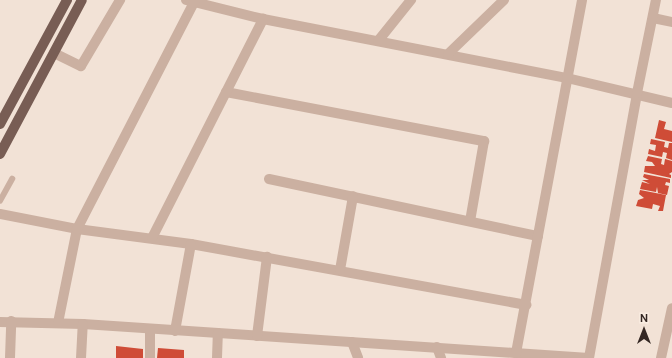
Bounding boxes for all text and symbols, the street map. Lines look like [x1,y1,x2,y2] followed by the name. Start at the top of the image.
[624,310,664,350] north arrow
[640,311,648,325] text: N

